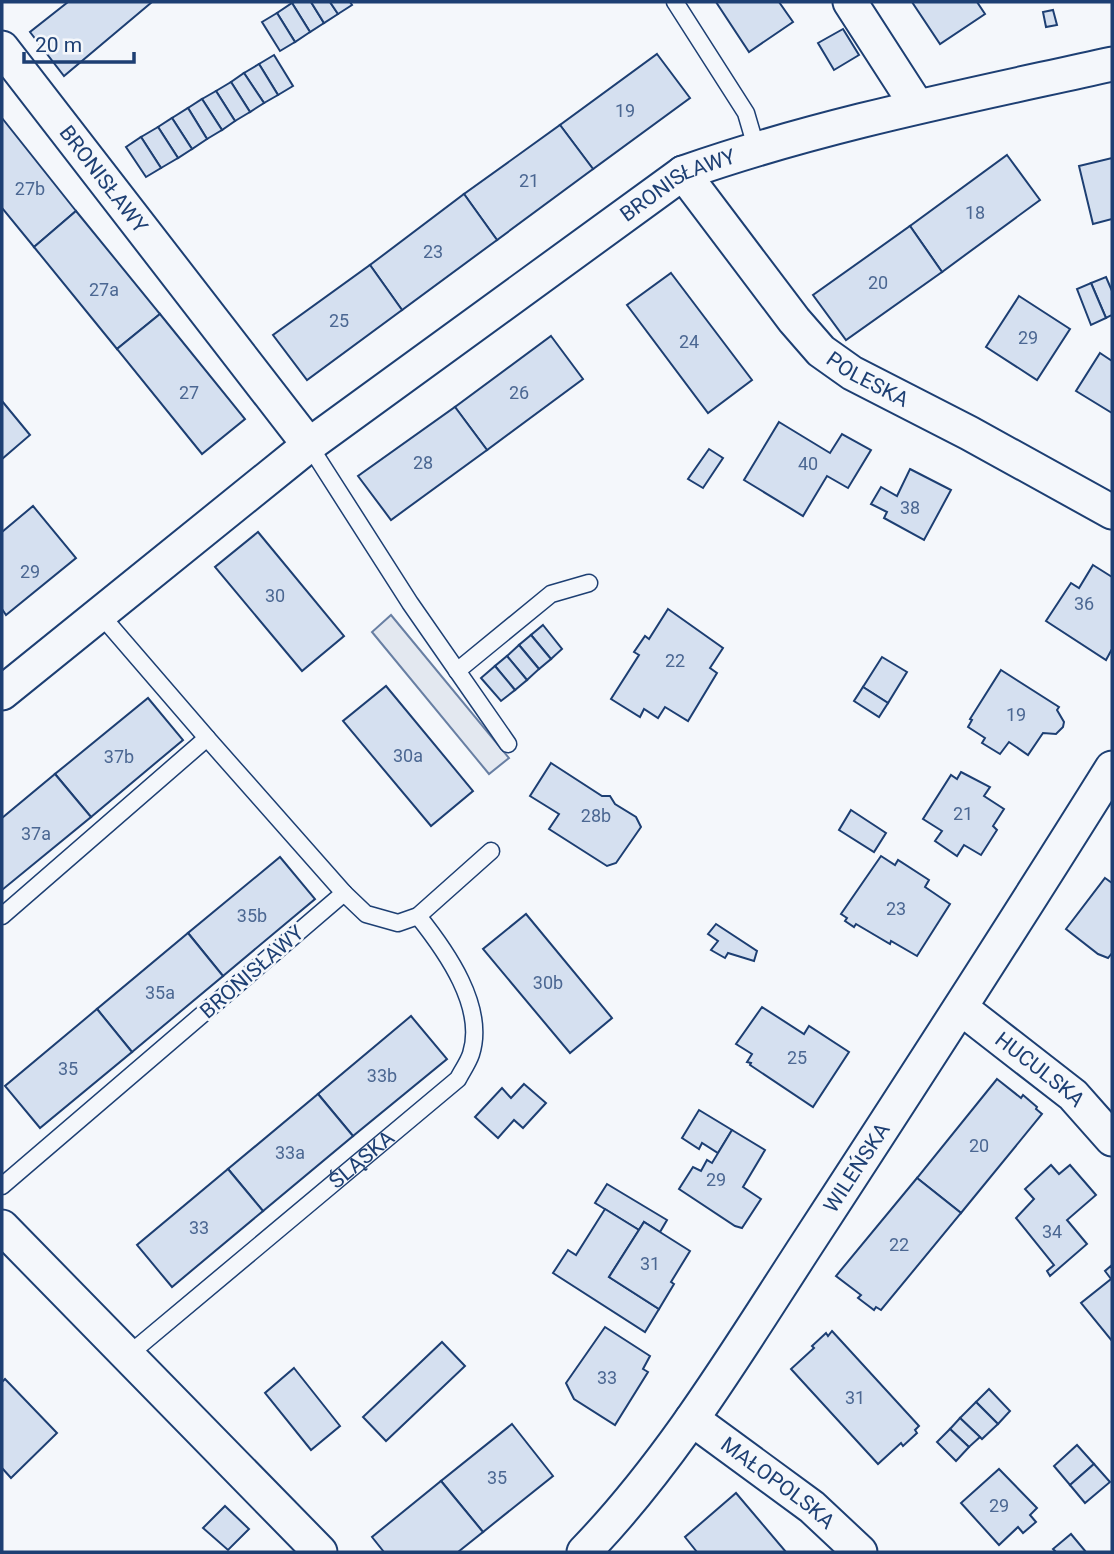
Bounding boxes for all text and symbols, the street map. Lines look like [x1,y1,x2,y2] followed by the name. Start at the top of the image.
[24,21,135,65] scale bar
[35,33,82,57] text: 20 m
[615,100,635,121] house number: 19
[55,121,153,238] street label: BRONISŁAWY
[616,144,739,227] street label: BRONISŁAWY
[519,170,539,191] house number: 21
[15,178,45,199] house number: 27b
[965,202,985,223] house number: 18
[423,241,443,262] house number: 23
[868,272,888,293] house number: 20
[89,279,119,300] house number: 27a
[329,310,349,331] house number: 25
[1018,327,1038,348] house number: 29
[679,331,699,352] house number: 24
[822,347,913,412] street label: POLESKA
[179,382,199,403] house number: 27
[509,382,529,403] house number: 26
[413,452,433,473] house number: 28
[798,453,818,474] house number: 40
[900,497,920,518] house number: 38
[20,561,40,582] house number: 29
[265,585,285,606] house number: 30
[1074,593,1094,614] house number: 36
[665,650,685,671] house number: 22
[1006,704,1026,725] house number: 19
[393,745,423,766] house number: 30a
[104,746,134,767] house number: 37b
[953,803,973,824] house number: 21
[581,805,611,826] house number: 28b
[21,823,51,844] house number: 37a
[886,898,906,919] house number: 23
[237,905,267,926] house number: 35b
[195,920,309,1023] street label: BRONISŁAWY
[533,972,563,993] house number: 30b
[145,982,175,1003] house number: 35a
[991,1027,1090,1112] street label: HUCULSKA
[787,1047,807,1068] house number: 25
[58,1058,78,1079] house number: 35
[367,1065,397,1086] house number: 33b
[819,1118,895,1217] street label: WILEŃSKA
[324,1125,399,1194] street label: ŚLĄSKA
[969,1135,989,1156] house number: 20
[275,1142,305,1163] house number: 33a
[706,1169,726,1190] house number: 29
[189,1217,209,1238] house number: 33
[1042,1221,1062,1242] house number: 34
[889,1234,909,1255] house number: 22
[640,1253,660,1274] house number: 31
[597,1367,617,1388] house number: 33
[845,1387,865,1408] house number: 31
[716,1432,840,1534] street label: MAŁOPOLSKA
[487,1467,507,1488] house number: 35
[989,1495,1009,1516] house number: 29

